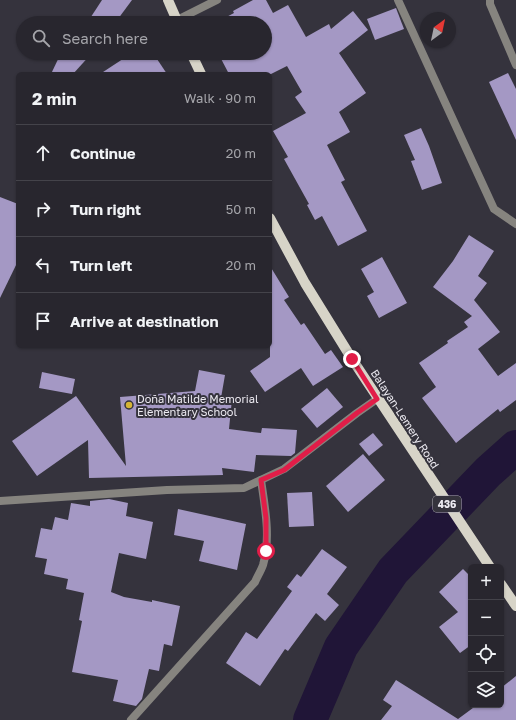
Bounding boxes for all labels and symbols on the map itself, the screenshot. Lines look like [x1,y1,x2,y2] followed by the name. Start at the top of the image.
[420,12,456,48] north arrow
[343,350,361,368] route end
[369,367,442,471] street label: Balayan-Lemery Road
[137,392,259,418] place label: Doña Matilde Memorial Elementary School
[124,400,134,410] marker: Doña Matilde Memorial Elementary School
[433,496,461,512] road number: 436
[257,542,275,560] route start

